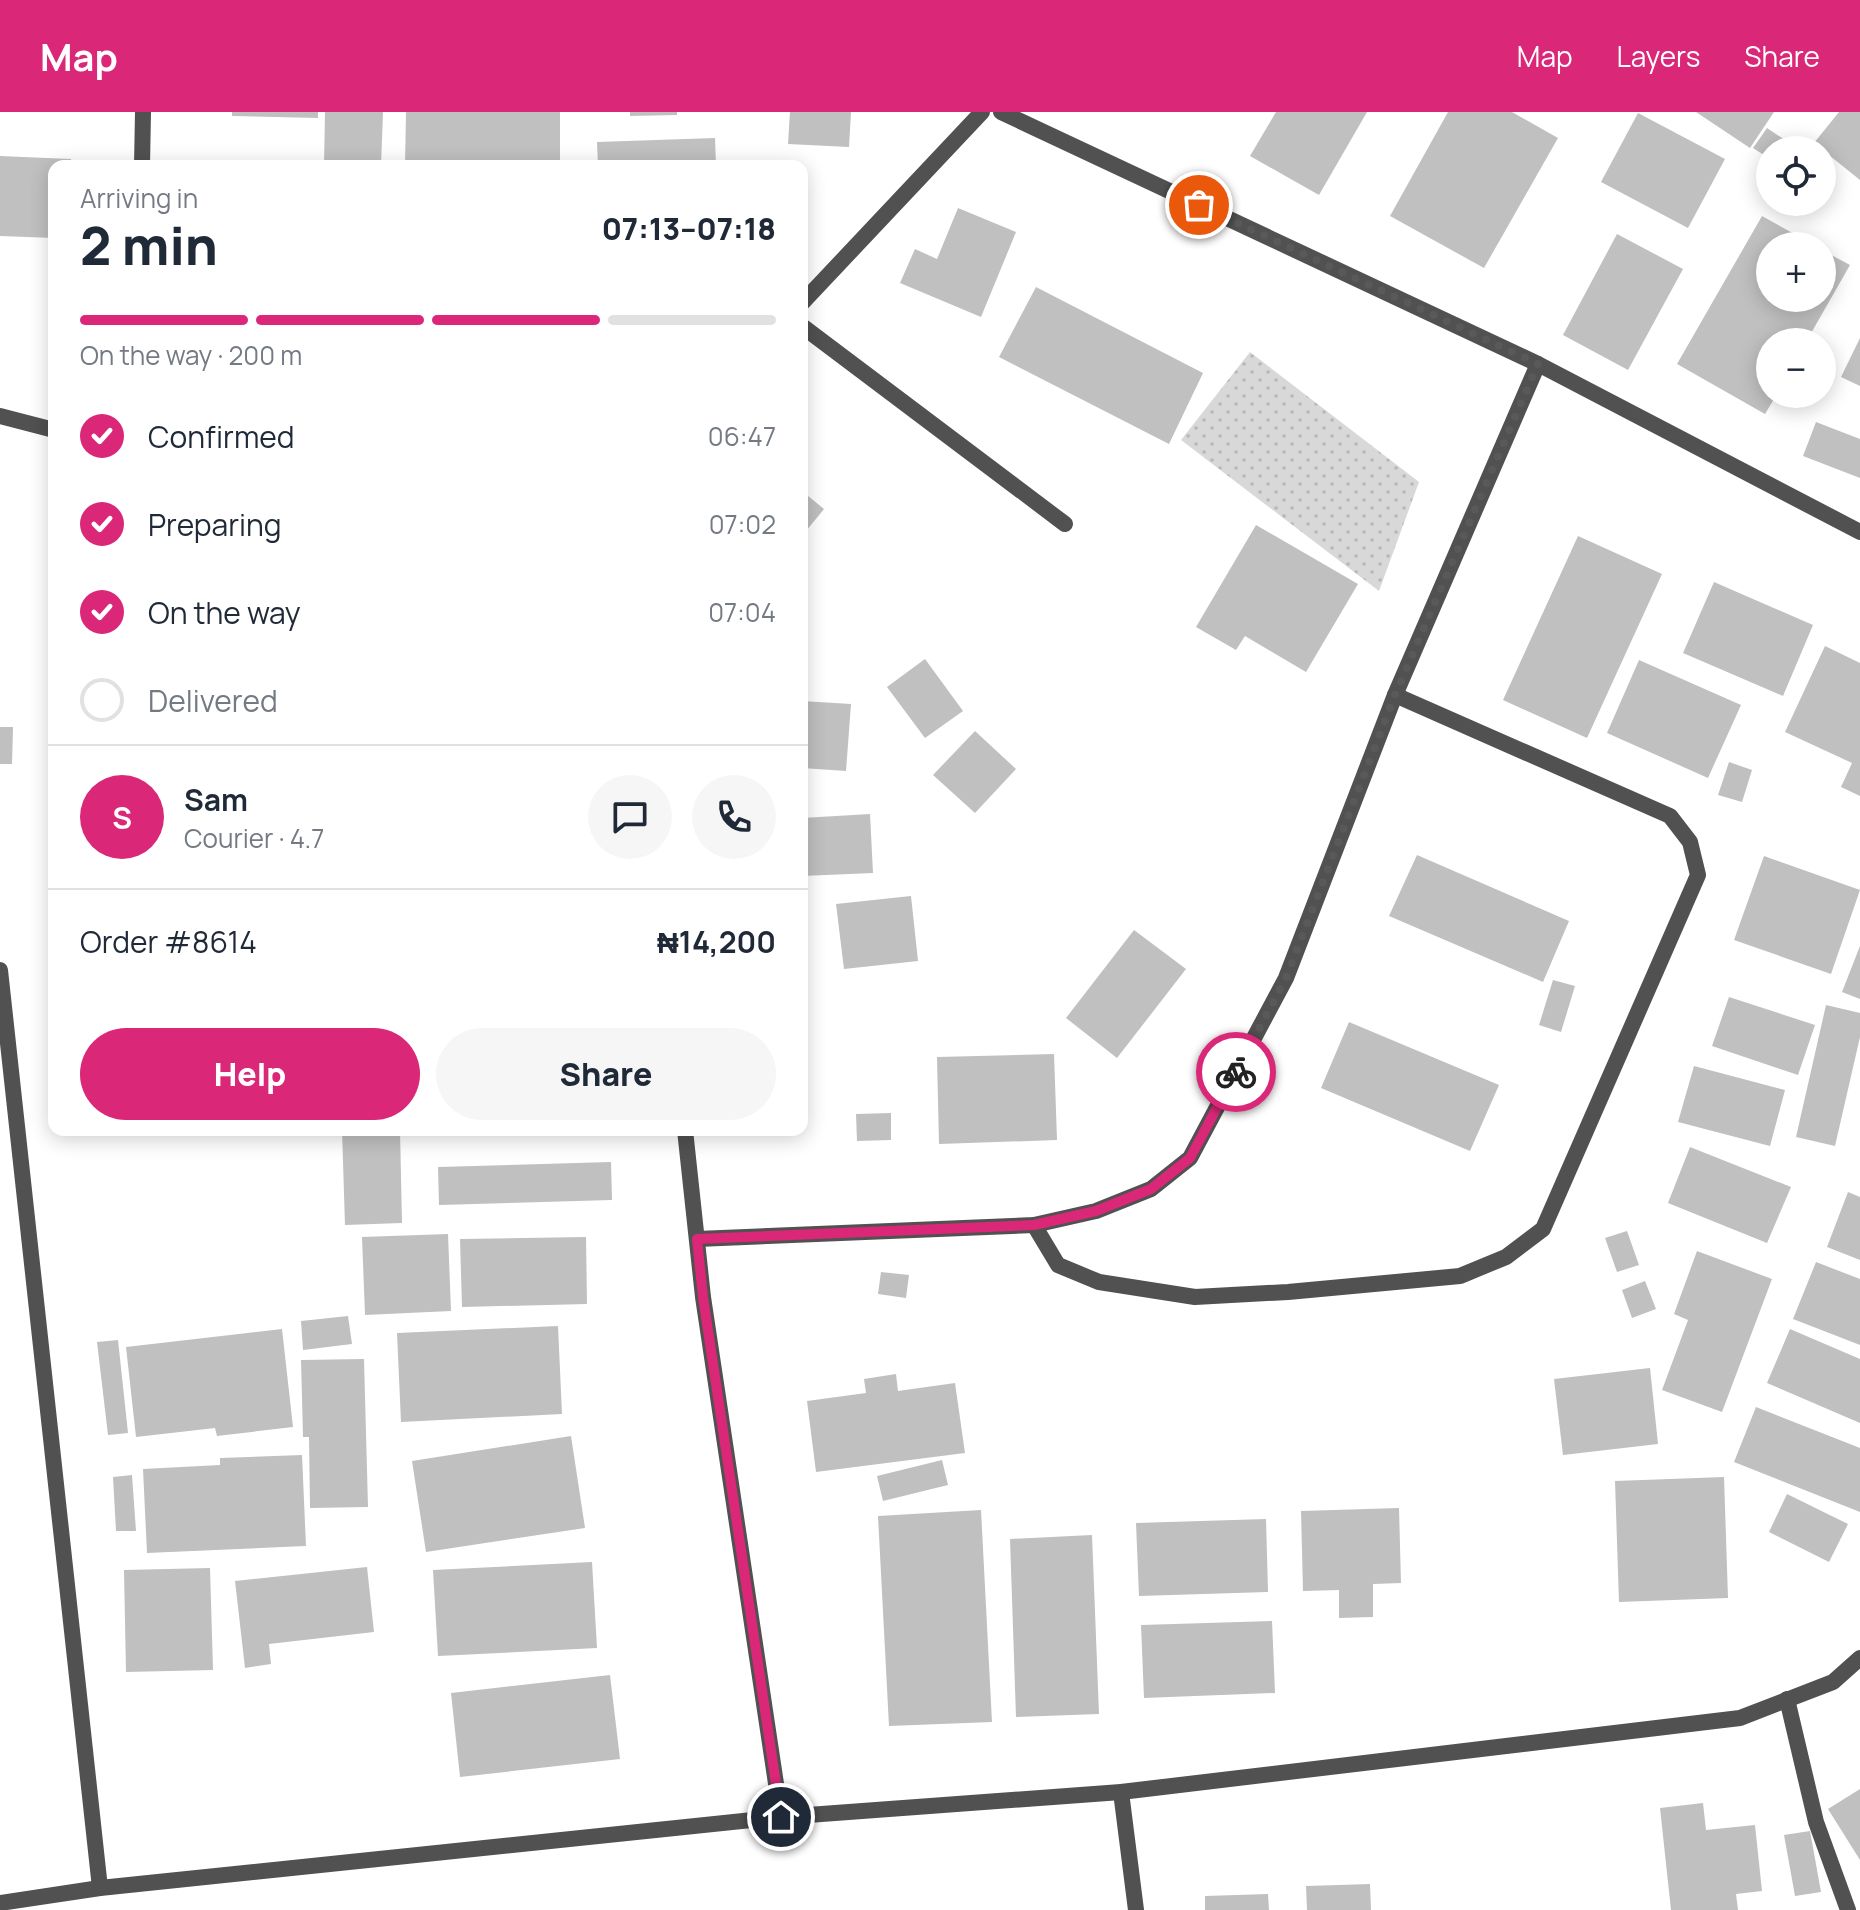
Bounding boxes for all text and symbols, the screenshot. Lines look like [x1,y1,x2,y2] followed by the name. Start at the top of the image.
[40,30,118,82] text: Map
[1517,37,1573,75] text: Map
[1617,37,1700,75] text: Layers
[1744,37,1820,75] text: Share
[1756,136,1836,408] map controls
[1756,136,1836,216] button: locate
[1165,171,1233,239] pin
[80,180,198,216] text: Arriving in
[1177,183,1221,227] icon: bag
[602,208,776,249] text: 07:13–07:18
[80,210,218,281] text: 2 min
[1756,232,1836,312] button: +
[1756,328,1836,408] button: −
[80,337,302,373] text: On the way · 200 m
[80,414,124,458] icon: check
[148,416,295,457] text: Confirmed
[708,418,776,454] text: 06:47
[80,502,124,546] icon: check
[148,504,282,545] text: Preparing
[709,506,776,542] text: 07:02
[80,590,124,634] icon: check
[148,592,301,633] text: On the way
[708,594,776,630] text: 07:04
[148,680,278,721] text: Delivered
[588,775,672,859] button: chat
[692,775,776,859] button: phone
[184,779,248,820] text: Sam
[112,797,132,838] text: S
[184,820,324,856] text: Courier · 4.7
[80,921,257,962] text: Order #8614
[657,921,776,962] text: ₦14,200
[80,1028,420,1120] button: Help
[436,1028,776,1120] button: Share
[1196,1032,1276,1112] courier
[1214,1050,1258,1094] icon: bike
[747,1783,815,1851] pin
[759,1795,803,1839] icon: home

